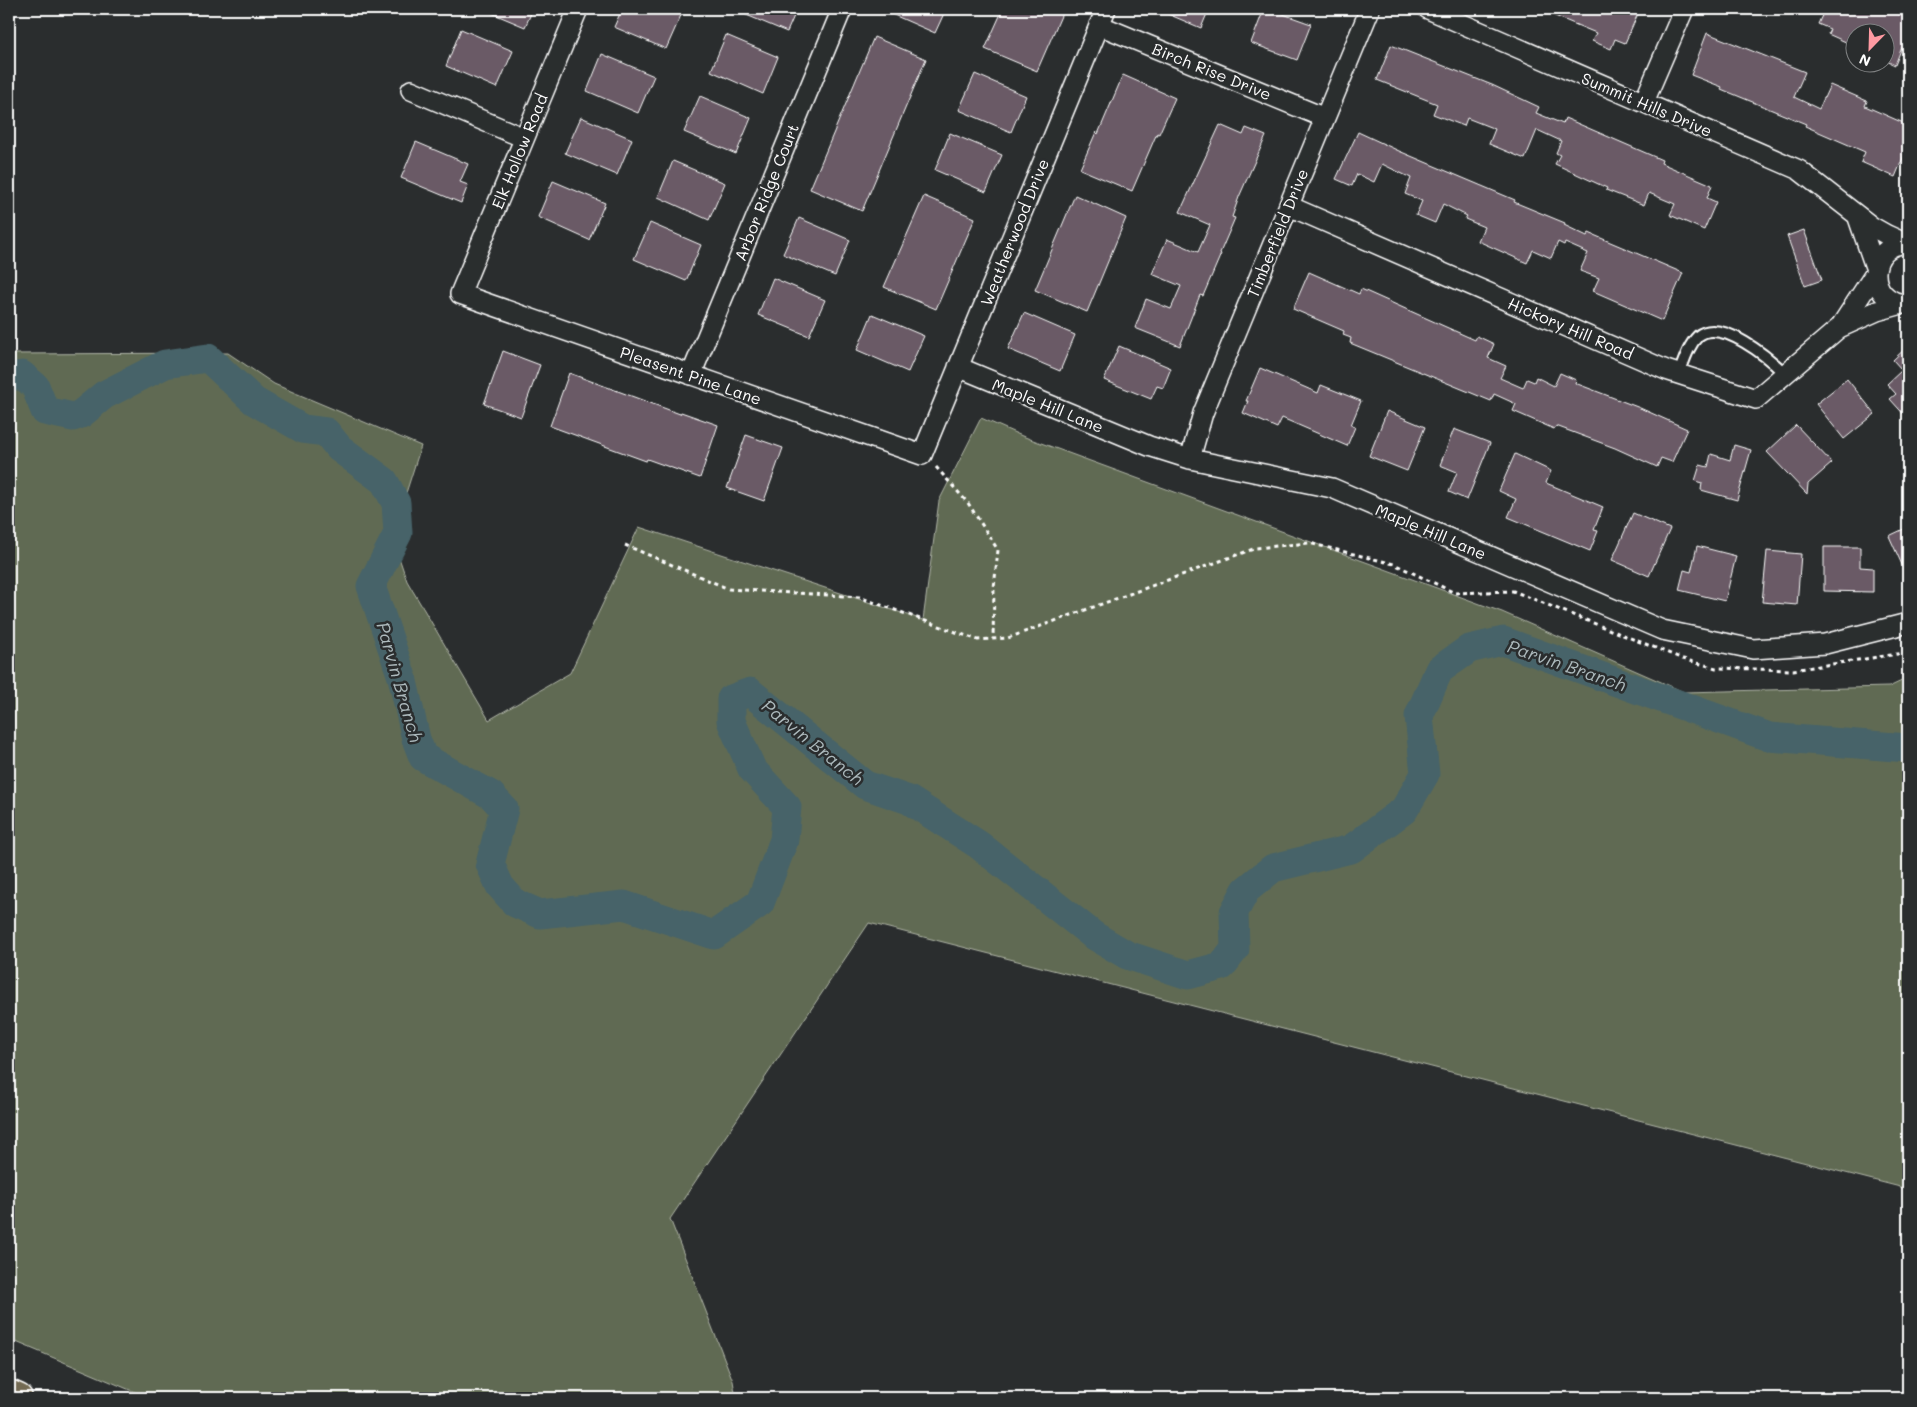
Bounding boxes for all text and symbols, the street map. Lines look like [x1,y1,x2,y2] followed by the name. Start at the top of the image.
[1844,22,1894,72] north arrow
[1149,38,1275,104] street label: Birch Rise Drive
[1856,50,1873,71] text: N
[1579,67,1715,141] street label: Summit Hills Drive
[486,90,552,212] street label: Elk Hollow Road
[729,120,803,264] street label: Arbor Ridge Court
[975,155,1053,309] street label: Weatherwood Drive
[1242,165,1312,301] street label: Timberfield Drive
[1505,292,1637,364] street label: Hickory Hill Road
[618,341,764,409] street label: Pleasent Pine Lane
[989,373,1107,437] street label: Maple Hill Lane
[1372,498,1490,564] street label: Maple Hill Lane
[371,619,429,745] water label: Parvin Branch
[1504,633,1630,697] water label: Parvin Branch
[757,694,869,790] water label: Parvin Branch

